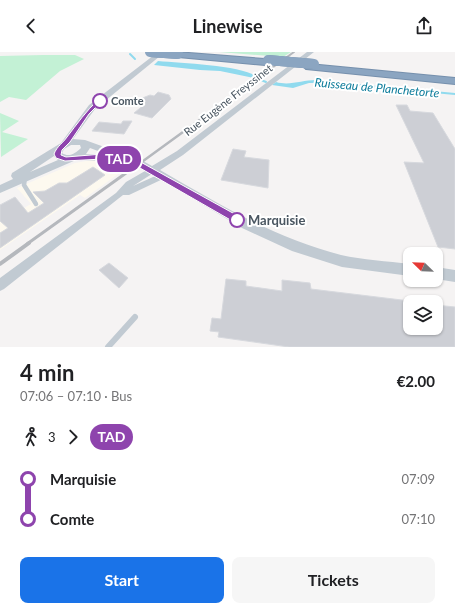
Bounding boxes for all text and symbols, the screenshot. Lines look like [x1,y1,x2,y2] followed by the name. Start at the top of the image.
[20,15,42,37] icon: back
[192,15,263,37] text: Linewise
[413,15,435,37] icon: share
[181,61,275,138] street label: Rue Eugène Freyssinet
[314,75,440,100] water label: Ruisseau de Planchetorte
[92,93,108,109] marker: Comte
[111,94,144,107] place label: Comte
[96,146,142,172] line badge: TAD
[105,150,133,167] text: TAD
[229,212,245,228] marker: Marquisie
[248,212,305,228] place label: Marquisie
[403,247,443,287] north arrow
[403,247,443,335] map controls
[403,295,443,335] button: layers
[20,359,75,386] text: 4 min
[397,372,435,390] text: €2.00
[20,388,132,404] text: 07:06 – 07:10 · Bus
[20,426,42,448] icon: walk
[62,426,84,448] icon: forward
[98,428,125,445] text: TAD
[48,429,56,445] text: 3
[50,470,116,488] text: Marquisie
[402,471,435,487] text: 07:09
[50,510,94,528] text: Comte
[402,511,435,527] text: 07:10
[20,557,224,603] button: Start
[232,557,435,603] button: Tickets

